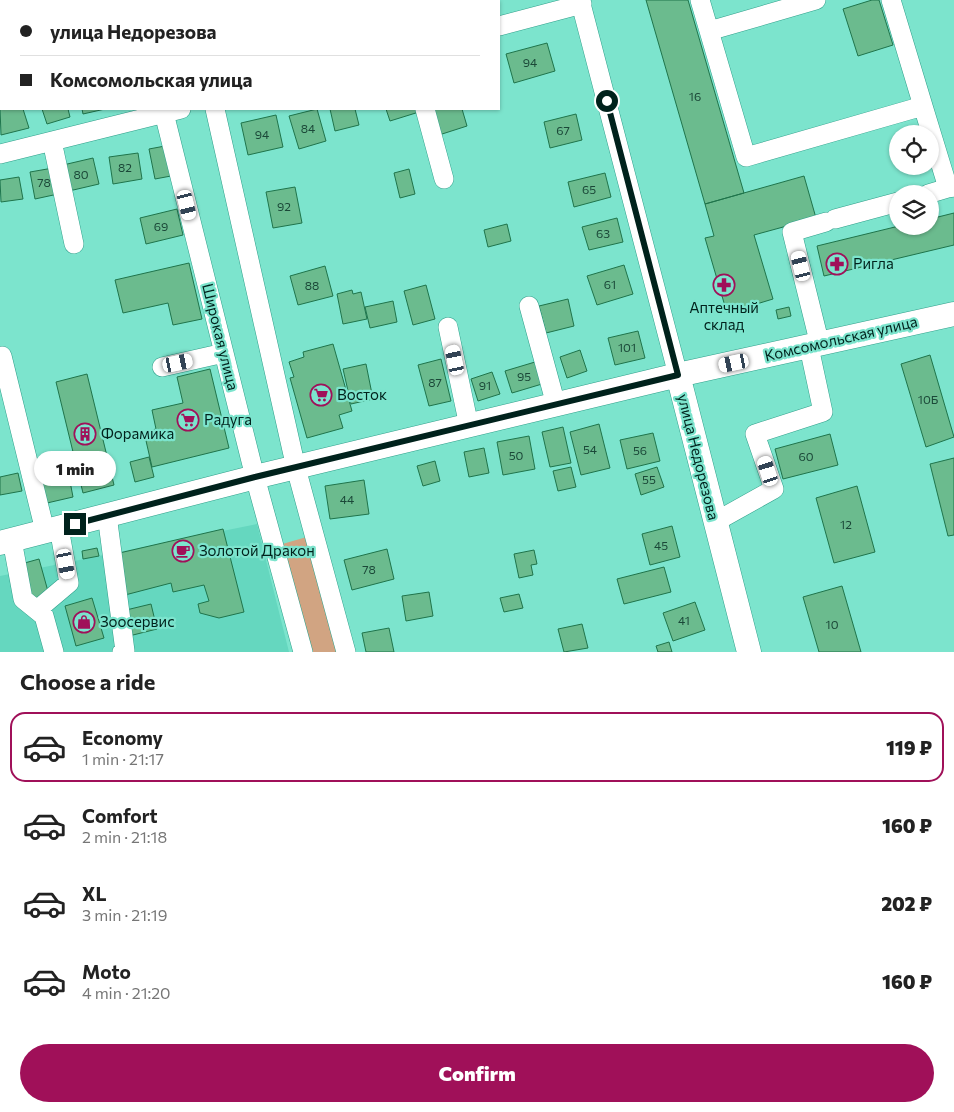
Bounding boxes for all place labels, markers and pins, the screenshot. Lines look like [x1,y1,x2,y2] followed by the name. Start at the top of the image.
[825,252,849,276] pharmacy icon: Ригла
[853,254,894,272] place label: Ригла
[712,273,736,297] pharmacy icon: Аптечный склад
[689,298,759,333] place label: Аптечный склад
[309,383,333,407] supermarket icon: Восток
[337,385,387,403] place label: Восток
[176,408,200,432] supermarket icon: Радуга
[204,410,252,428] place label: Радуга
[73,422,97,446] building icon: Форамика
[101,424,174,442] place label: Форамика
[171,539,195,563] cafe icon: Золотой Дракон
[199,541,315,559] place label: Золотой Дракон
[72,610,96,634] shop icon: Зоосервис
[100,612,175,630] place label: Зоосервис

